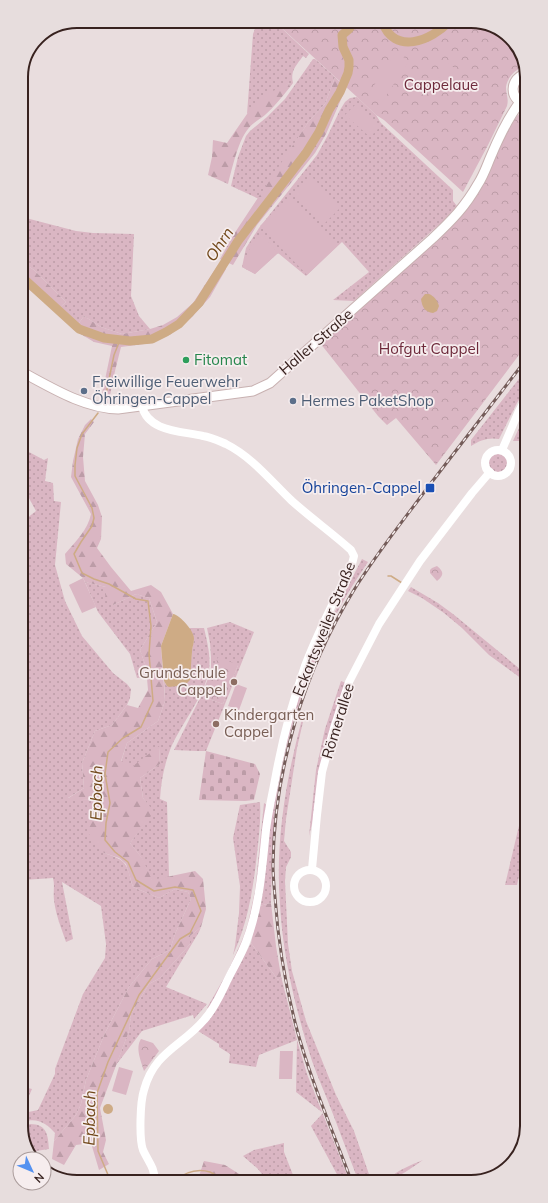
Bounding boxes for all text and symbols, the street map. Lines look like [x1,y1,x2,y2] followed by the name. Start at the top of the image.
[404,75,478,94] park label: Cappelaue
[200,223,238,265] water label: Ohrn
[275,304,357,379] street label: Haller Straße
[379,339,479,358] park label: Hofgut Cappel
[194,350,247,369] place label: Fitomat
[181,355,191,365] marker: Fitomat
[92,372,241,408] place label: Freiwillige Feuerwehr Öhringen-Cappel
[79,386,89,396] marker: Freiwillige Feuerwehr Öhringen-Cappel
[301,391,434,410] place label: Hermes PaketShop
[288,396,298,406] marker: Hermes PaketShop
[302,478,421,497] place label: Öhringen-Cappel
[424,482,436,494] marker: Öhringen-Cappel
[288,559,359,699] street label: Eckartsweiler Straße
[139,663,226,699] place label: Grundschule Cappel
[229,677,239,687] marker: Grundschule Cappel
[317,681,358,761] street label: Römerallee
[224,705,314,741] place label: Kindergarten Cappel
[211,719,221,729] marker: Kindergarten Cappel
[86,765,106,821] water label: Epbach
[79,1090,99,1146] water label: Epbach
[12,1151,52,1191] north arrow
[31,1170,47,1186] text: N

